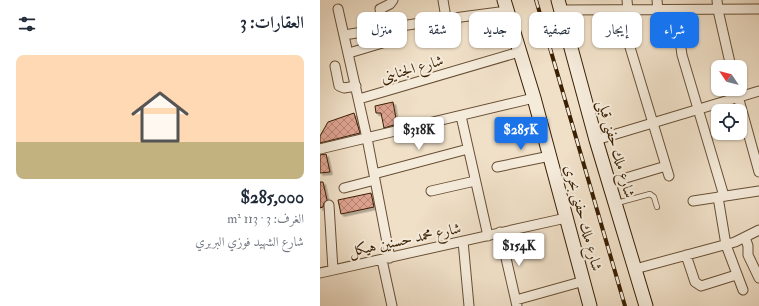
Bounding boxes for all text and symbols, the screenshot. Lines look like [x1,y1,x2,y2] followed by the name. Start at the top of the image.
[240,12,304,33] text: العقارات: 3
[357,12,407,48] chip: منزل
[415,12,461,48] chip: شقة
[469,12,521,48] chip: جديد
[529,12,584,48] chip: تصفية
[592,12,642,48] chip: إيجار
[650,12,699,48] chip: شراء
[16,13,38,35] icon: filters
[378,51,446,90] street label: شارع الجناينى
[711,60,747,96] north arrow
[711,60,747,140] map controls
[124,81,196,153] icon: home
[590,98,639,201] street label: شارع ملك حفنى قبلى
[711,104,747,140] button: locate
[391,117,447,151] pin: $318K
[493,117,549,151] pin: $285K
[403,122,435,138] text: $318K
[504,122,538,138] text: $285K
[557,163,606,274] street label: شارع ملك حفنى بحرى
[240,187,304,208] text: $285,000
[227,211,304,227] text: الغرف: 3 · 113 m²
[347,219,464,264] street label: شارع محمد حسنين هيكل
[491,233,547,267] pin: $154K
[195,234,304,250] text: شارع الشهيد فوزي البربري
[502,238,536,254] text: $154K

